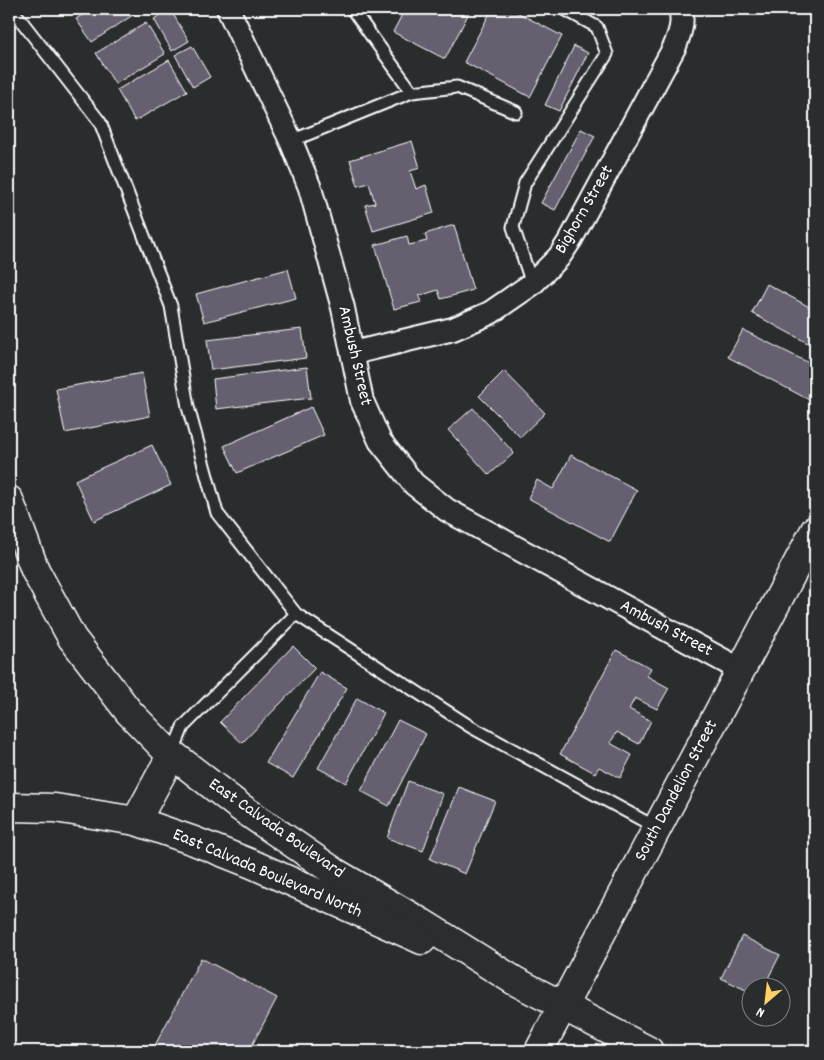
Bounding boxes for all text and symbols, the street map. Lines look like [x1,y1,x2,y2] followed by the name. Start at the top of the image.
[549,161,621,259] street label: Bighorn Street
[330,304,378,409] street label: Ambush Street
[615,594,717,664] street label: Ambush Street
[629,716,725,866] street label: South Dandelion Street
[203,773,349,885] street label: East Calvada Boulevard
[168,823,366,925] street label: East Calvada Boulevard North
[742,978,792,1028] north arrow
[753,1001,769,1022] text: N

